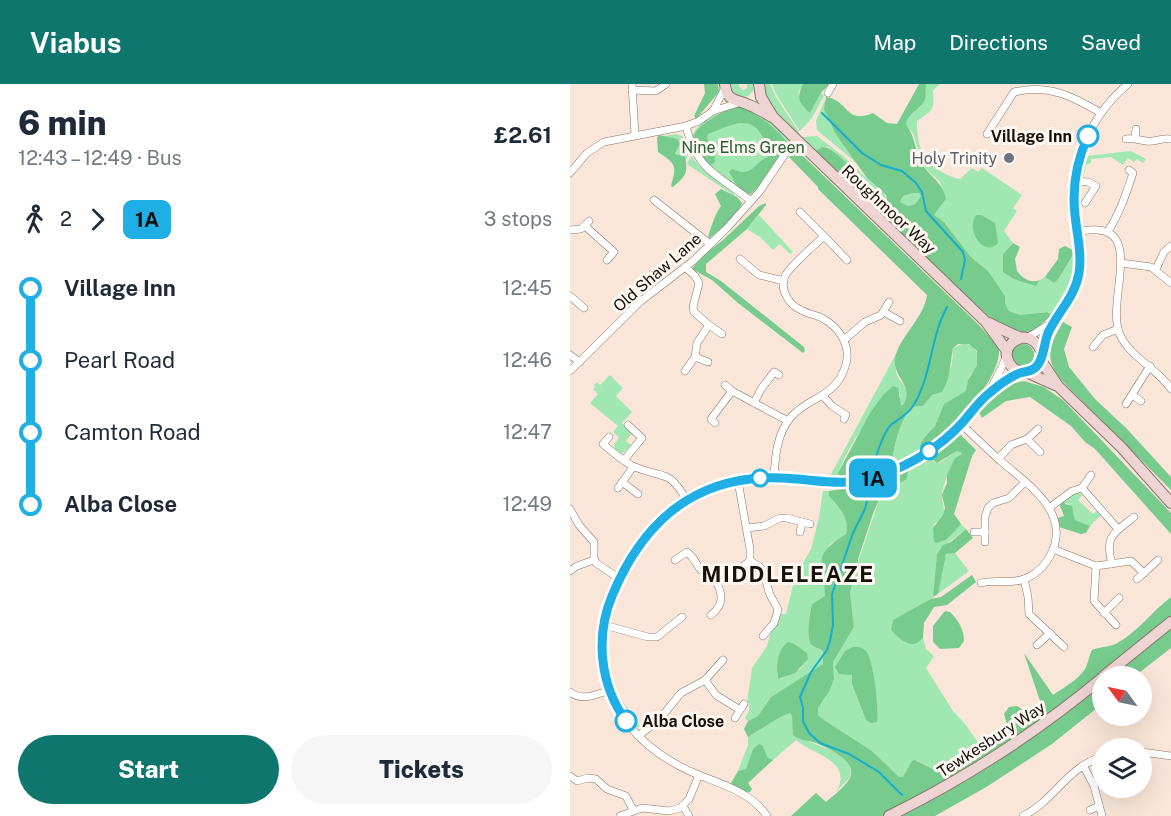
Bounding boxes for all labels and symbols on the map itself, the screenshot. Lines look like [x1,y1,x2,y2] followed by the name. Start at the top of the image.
[1077,125,1099,147] marker: Village Inn
[991,127,1072,146] place label: Village Inn
[681,138,805,157] park label: Nine Elms Green
[912,149,997,168] place label: Holy Trinity
[1002,151,1016,165] marker: Holy Trinity
[838,161,940,258] street label: Roughmoor Way
[609,229,705,316] street label: Old Shaw Lane
[920,442,938,460] unlabelled marker
[846,458,900,498] line badge: 1A
[751,469,769,487] unlabelled marker
[701,561,875,587] district label: MIDDLELEAZE
[1092,666,1152,726] north arrow
[934,697,1049,781] street label: Tewkesbury Way
[615,710,637,732] marker: Alba Close
[642,712,724,731] place label: Alba Close

